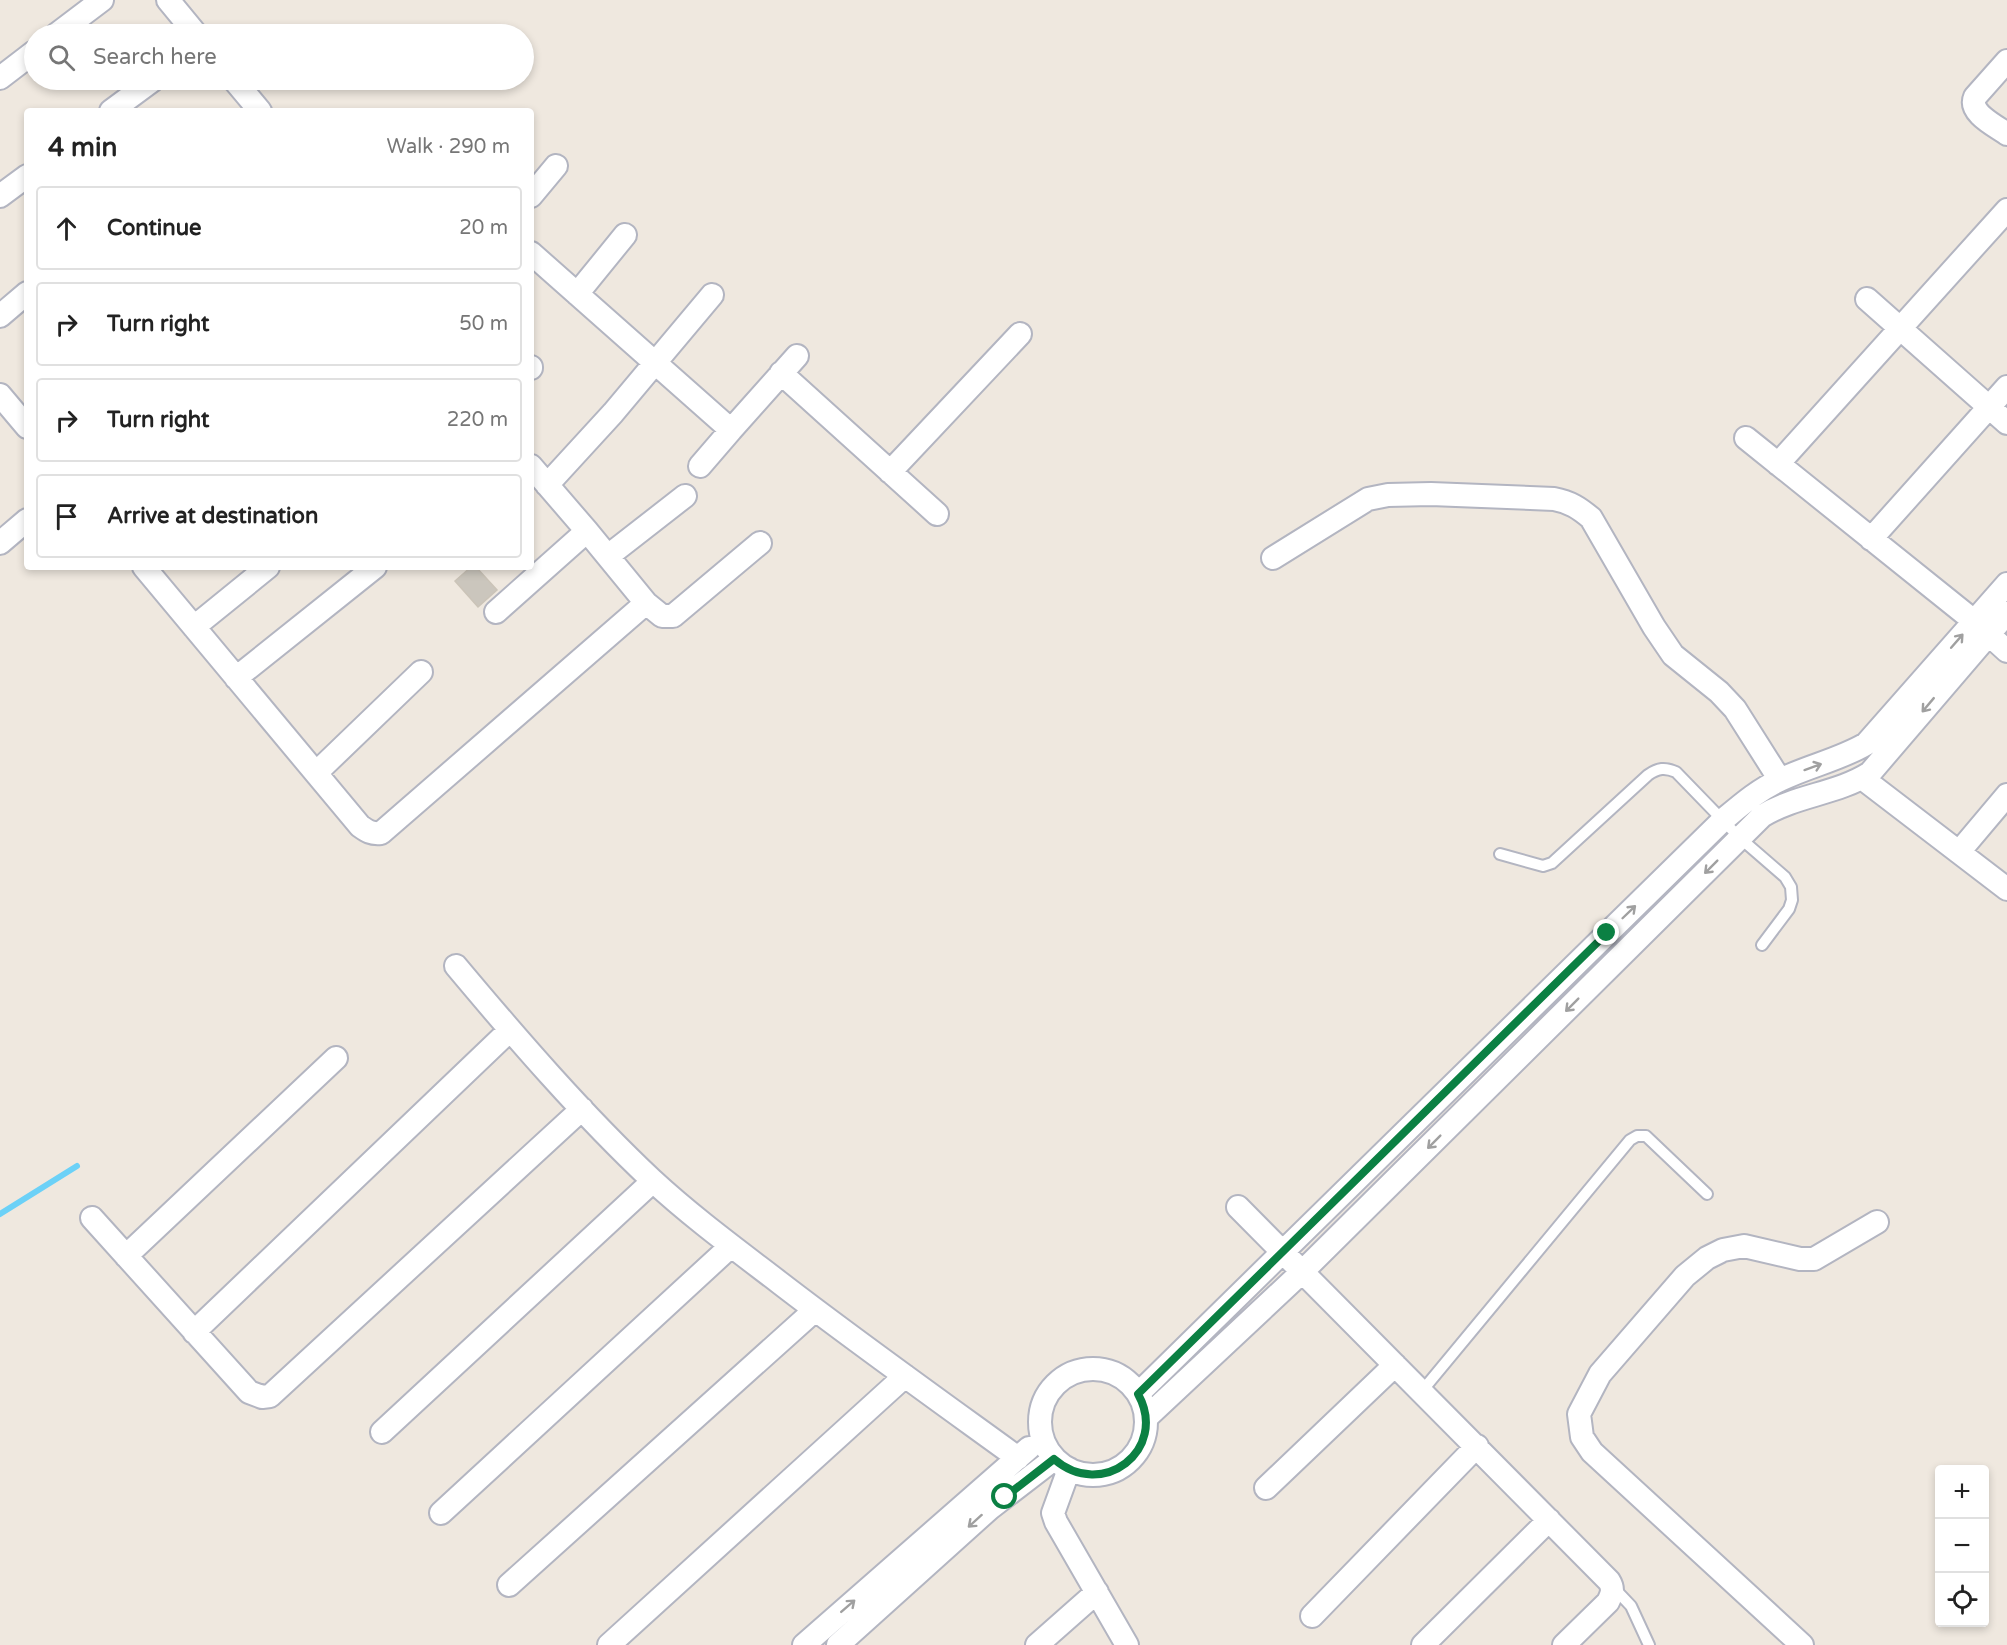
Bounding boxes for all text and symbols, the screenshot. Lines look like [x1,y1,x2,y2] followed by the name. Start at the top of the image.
[24,24,534,90] search box
[45,41,78,74] icon: search
[93,44,217,70] text: Search here
[48,132,117,163] text: 4 min
[387,135,510,159] text: Walk · 290 m
[50,212,83,245] icon: ahead
[107,215,202,241] text: Continue
[459,216,508,240] text: 20 m
[50,308,83,341] icon: right
[107,311,209,337] text: Turn right
[459,312,508,336] text: 50 m
[50,404,83,437] icon: right
[107,407,209,433] text: Turn right
[447,408,508,432] text: 220 m
[50,500,83,533] icon: arrive
[107,503,318,529] text: Arrive at destination
[1950,633,1963,649] one-way arrow
[1921,697,1935,712] one-way arrow
[1803,761,1822,772] one-way arrow
[1703,860,1718,875] one-way arrow
[1622,904,1636,919] one-way arrow
[1593,919,1619,945] route end
[1565,997,1580,1012] one-way arrow
[1426,1135,1441,1149] one-way arrow
[1935,1465,1989,1627] map controls
[1935,1465,1989,1519] button: +
[991,1483,1017,1509] route start
[968,1514,983,1528] one-way arrow
[1935,1519,1989,1573] button: −
[1935,1573,1989,1627] button: locate
[840,1600,856,1613] one-way arrow

